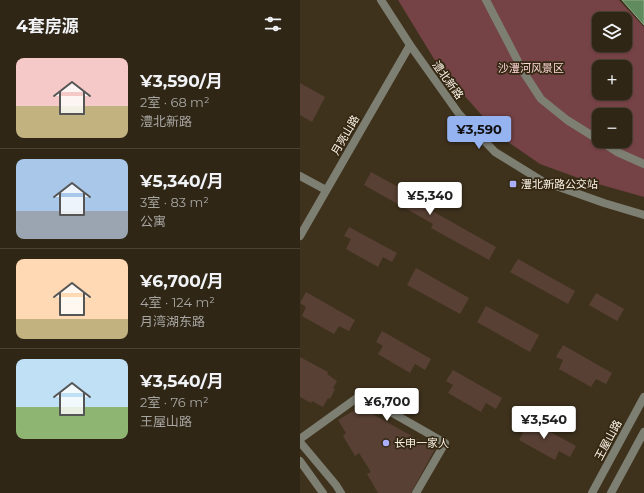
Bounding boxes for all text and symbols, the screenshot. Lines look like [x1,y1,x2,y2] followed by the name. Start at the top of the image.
[592,12,632,148] map controls
[592,12,632,52] button: layers
[262,13,284,35] icon: filters
[16,16,79,36] text: 4套房源
[429,58,467,102] street label: 澧北新路
[592,60,632,100] button: +
[498,61,564,75] park label: 沙澧河风景区
[140,71,223,91] text: ¥3,590/月
[48,74,96,122] icon: home
[140,94,209,110] text: 2室 · 68 m²
[592,108,632,148] button: −
[328,112,362,158] street label: 月亮山路
[140,113,192,129] text: 澧北新路
[446,116,512,150] pin: ¥3,590
[456,121,502,137] text: ¥3,590
[140,171,224,191] text: ¥5,340/月
[48,175,96,223] icon: home
[521,177,598,191] place label: 澧北新路公交站
[508,179,518,189] marker: 澧北新路公交站
[397,182,463,216] pin: ¥5,340
[407,187,453,203] text: ¥5,340
[140,194,209,210] text: 3室 · 83 m²
[140,213,166,229] text: 公寓
[140,271,224,291] text: ¥6,700/月
[48,275,96,323] icon: home
[140,294,215,310] text: 4室 · 124 m²
[140,313,205,329] text: 月湾湖东路
[140,371,224,391] text: ¥3,540/月
[48,375,96,423] icon: home
[354,388,420,422] pin: ¥6,700
[364,393,410,409] text: ¥6,700
[140,394,209,410] text: 2室 · 76 m²
[511,406,577,440] pin: ¥3,540
[521,411,567,427] text: ¥3,540
[140,413,192,429] text: 王屋山路
[591,417,625,463] street label: 王屋山路
[394,436,449,450] place label: 长申一家人
[381,438,391,448] marker: 长申一家人

